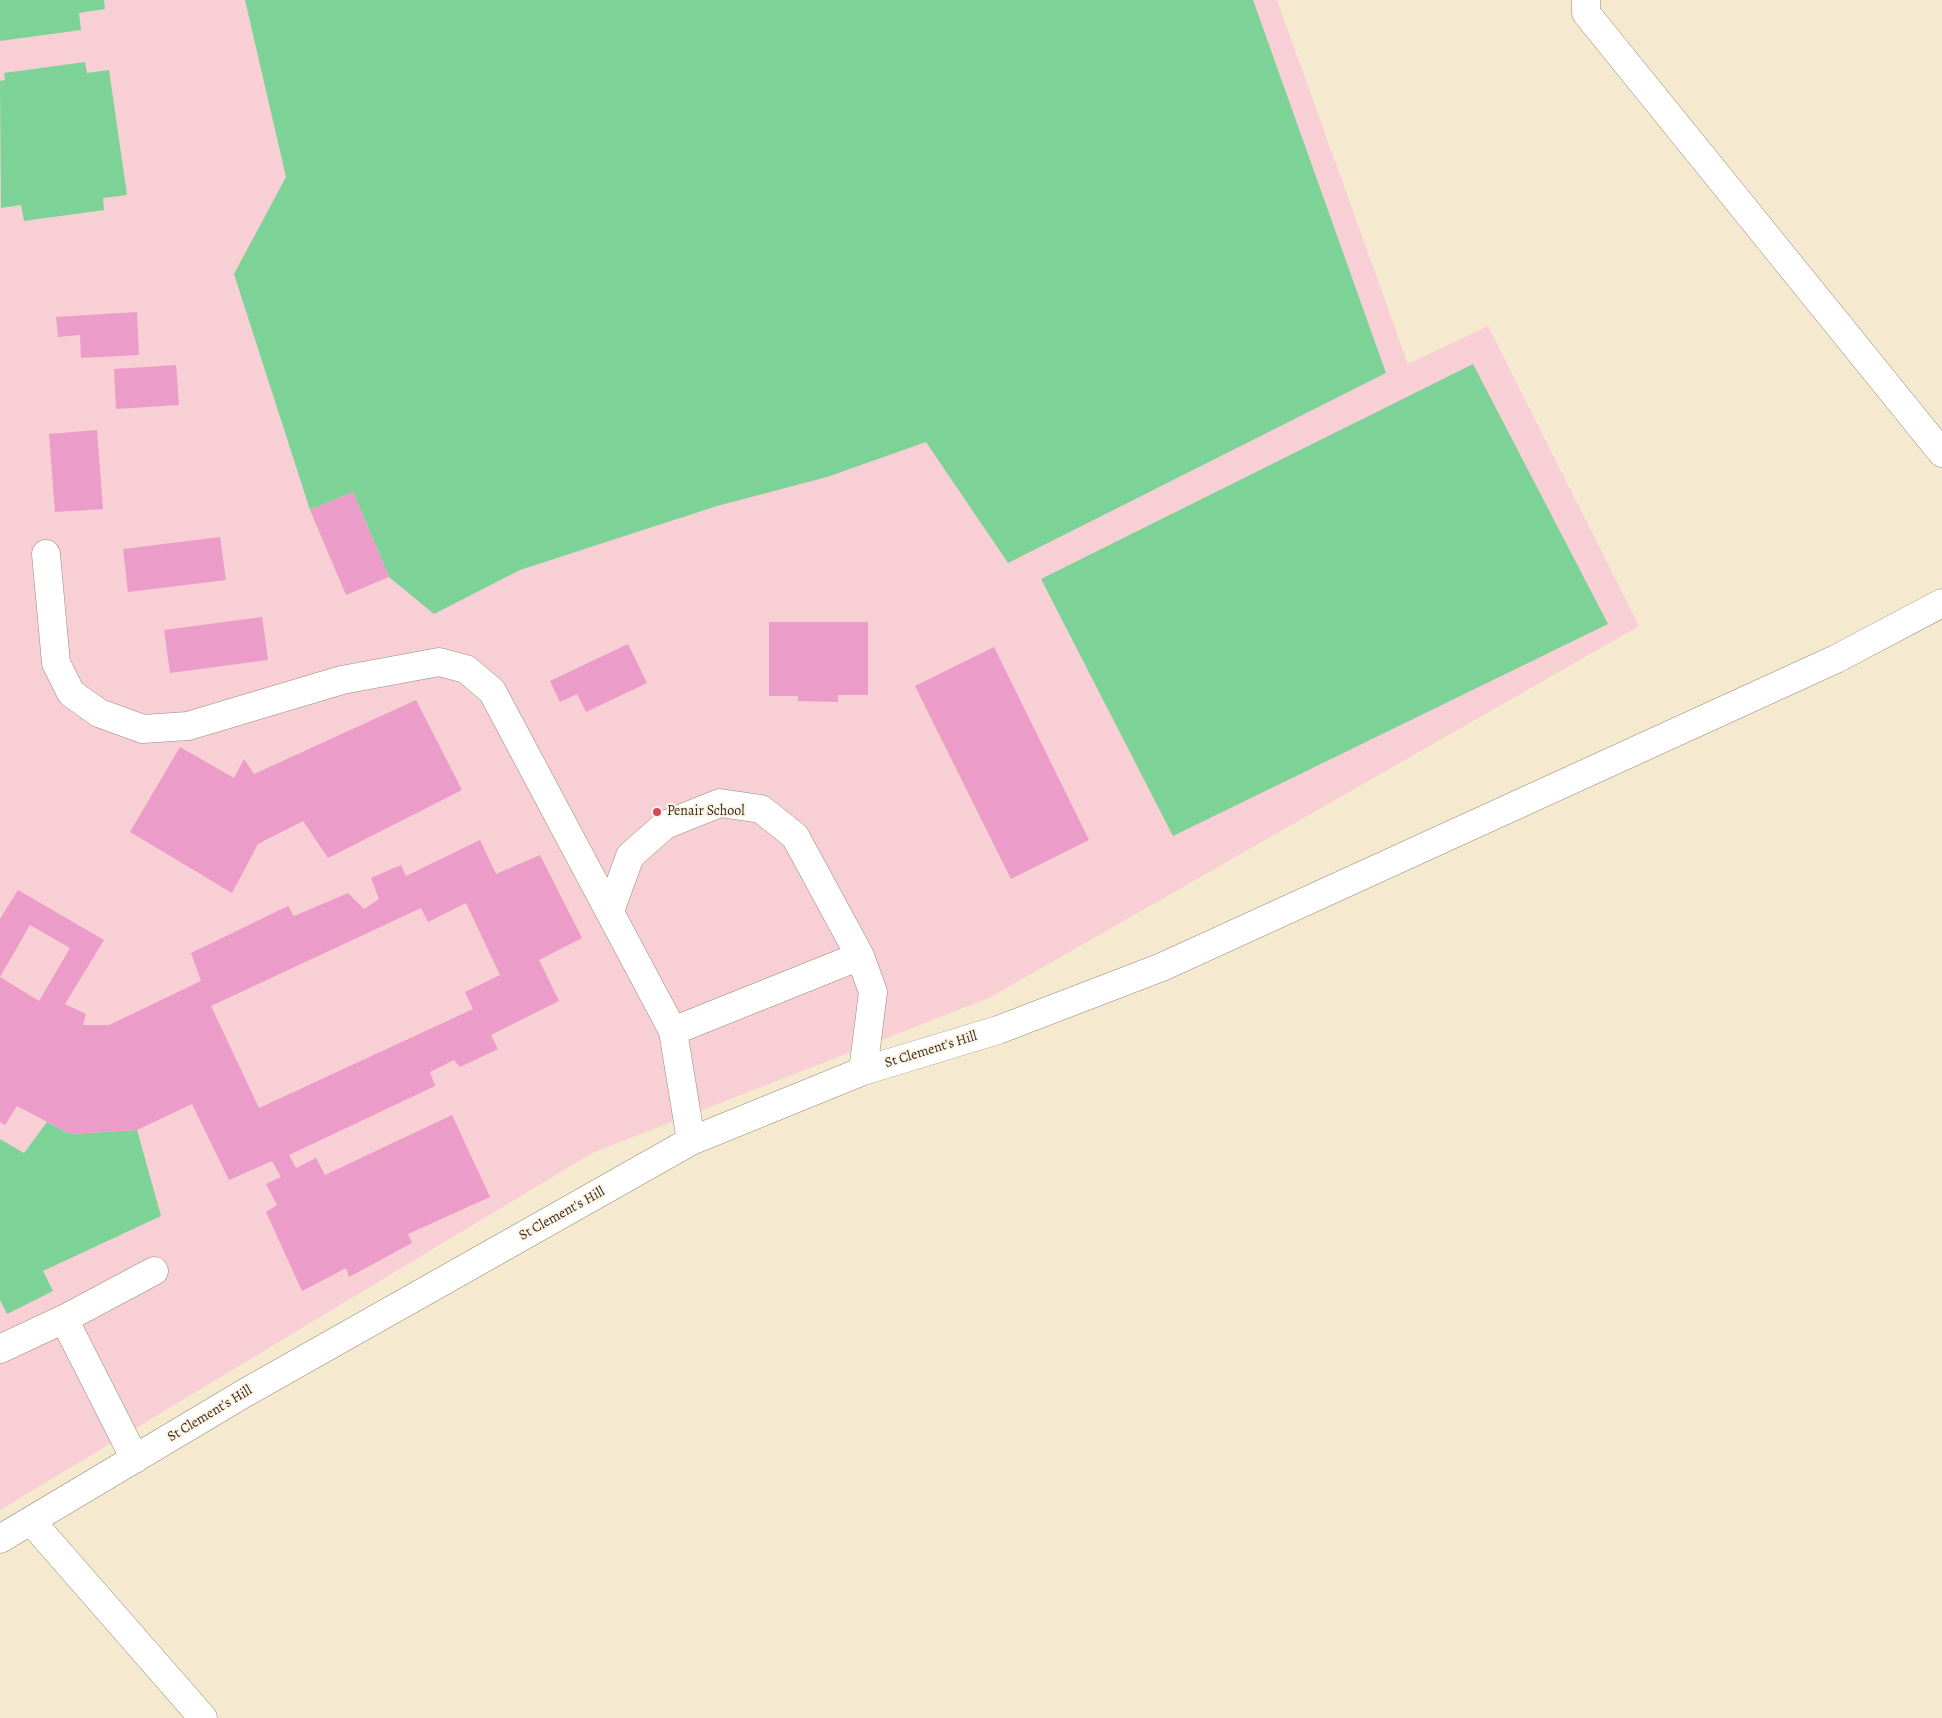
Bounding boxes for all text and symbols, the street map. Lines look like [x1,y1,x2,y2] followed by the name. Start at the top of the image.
[667,804,745,820] place label: Penair School
[651,806,663,818] marker: Penair School
[883,1028,979,1072] street label: St Clement's Hill
[516,1183,608,1245] street label: St Clement's Hill
[165,1382,255,1446] street label: St Clement's Hill

